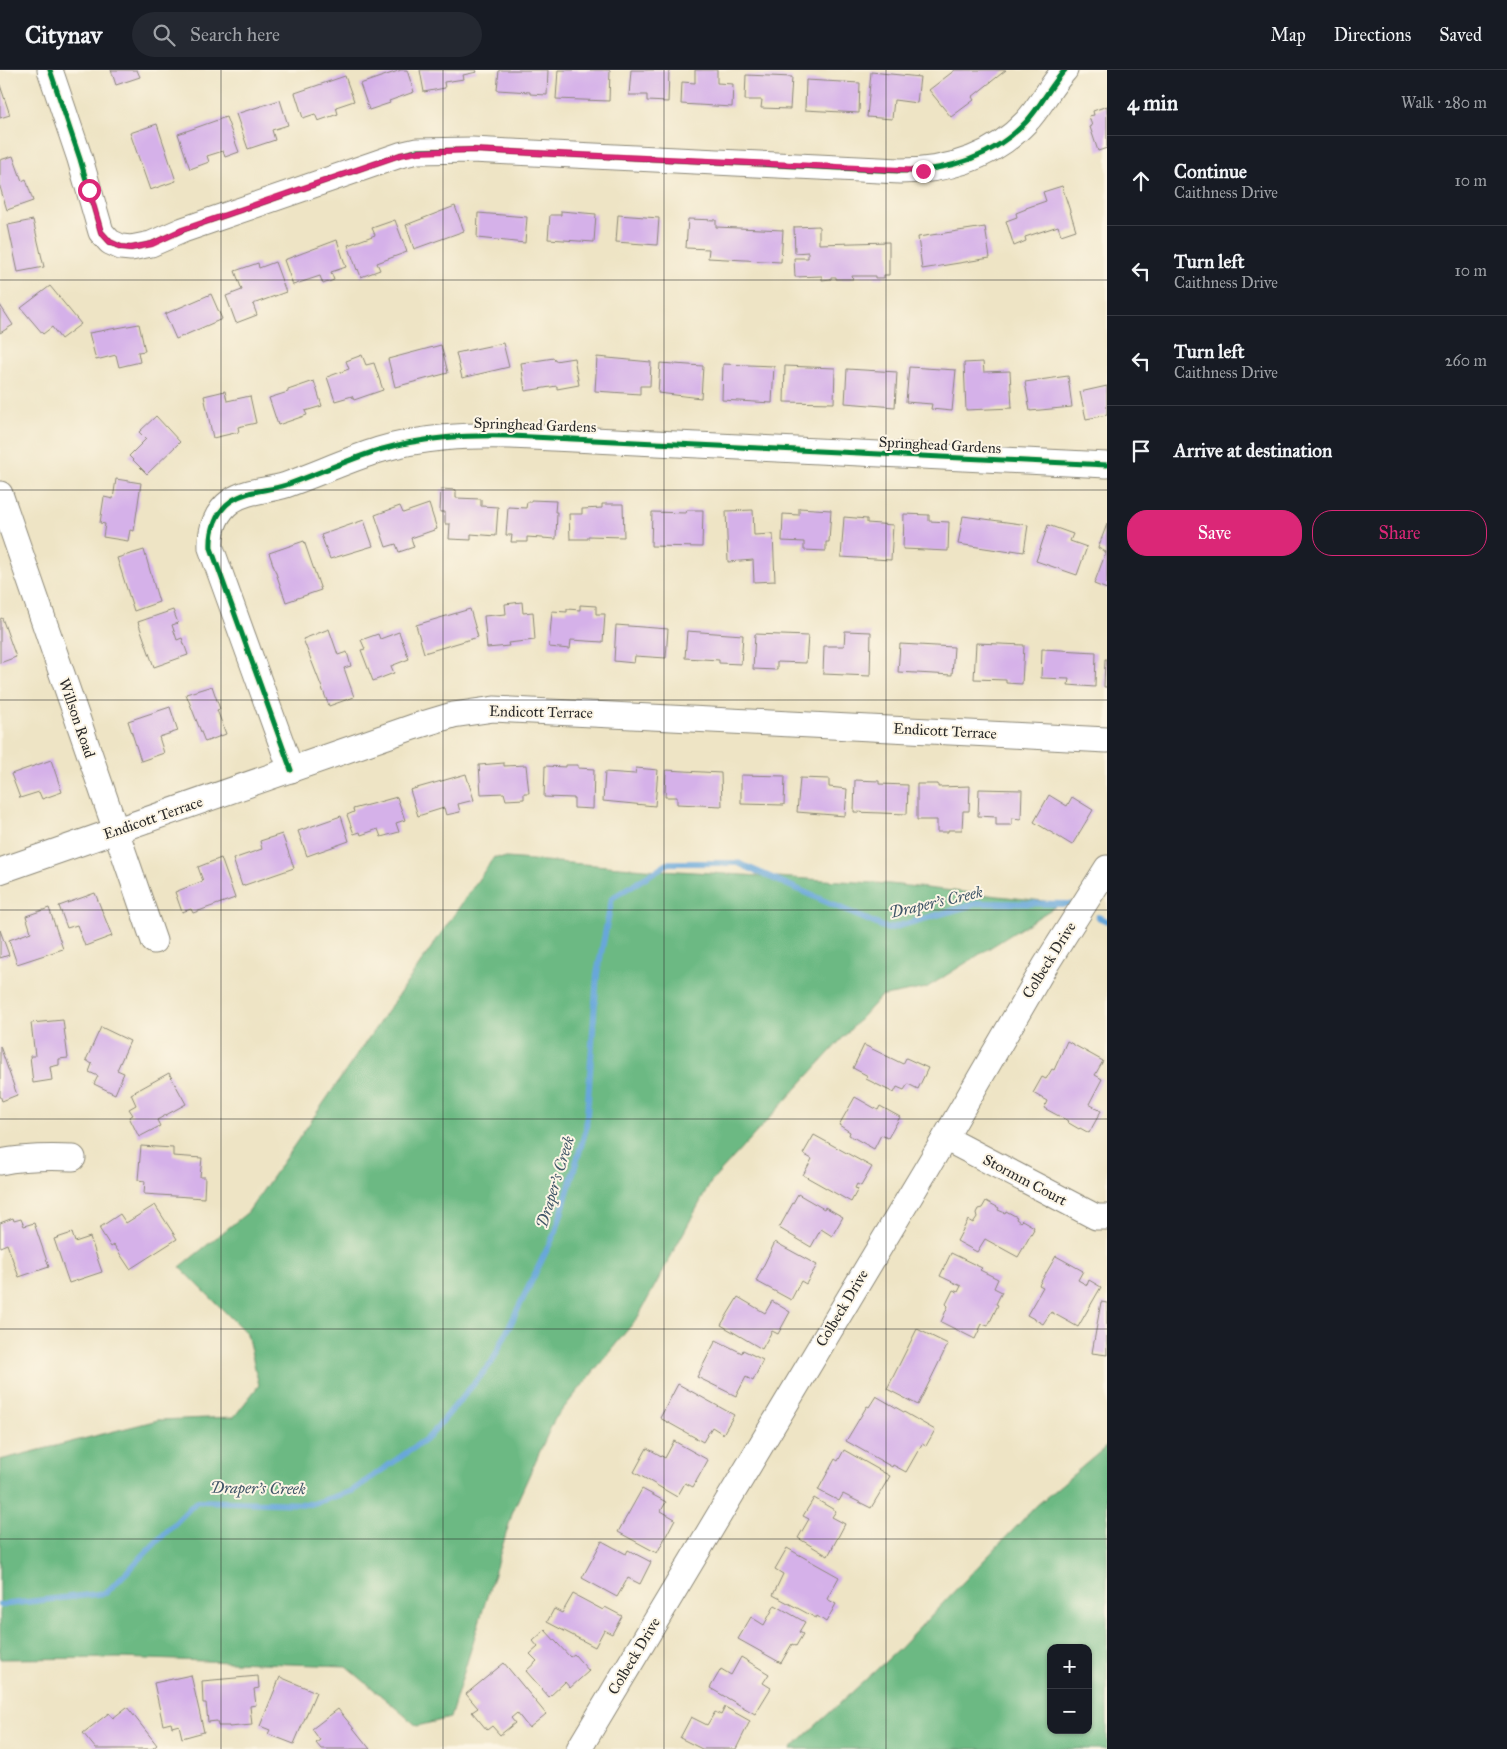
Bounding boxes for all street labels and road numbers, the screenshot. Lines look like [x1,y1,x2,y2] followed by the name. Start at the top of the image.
[473,414,597,436] street label: Springhead Gardens
[878,433,1002,457] street label: Springhead Gardens
[55,676,99,761] street label: Willson Road
[489,702,593,722] street label: Endicott Terrace
[893,719,997,743] street label: Endicott Terrace
[101,793,205,843] street label: Endicott Terrace
[1018,918,1080,1002] street label: Colbeck Drive
[980,1150,1071,1210] street label: Stormm Court
[812,1266,872,1350] street label: Colbeck Drive
[604,1614,664,1698] street label: Colbeck Drive

